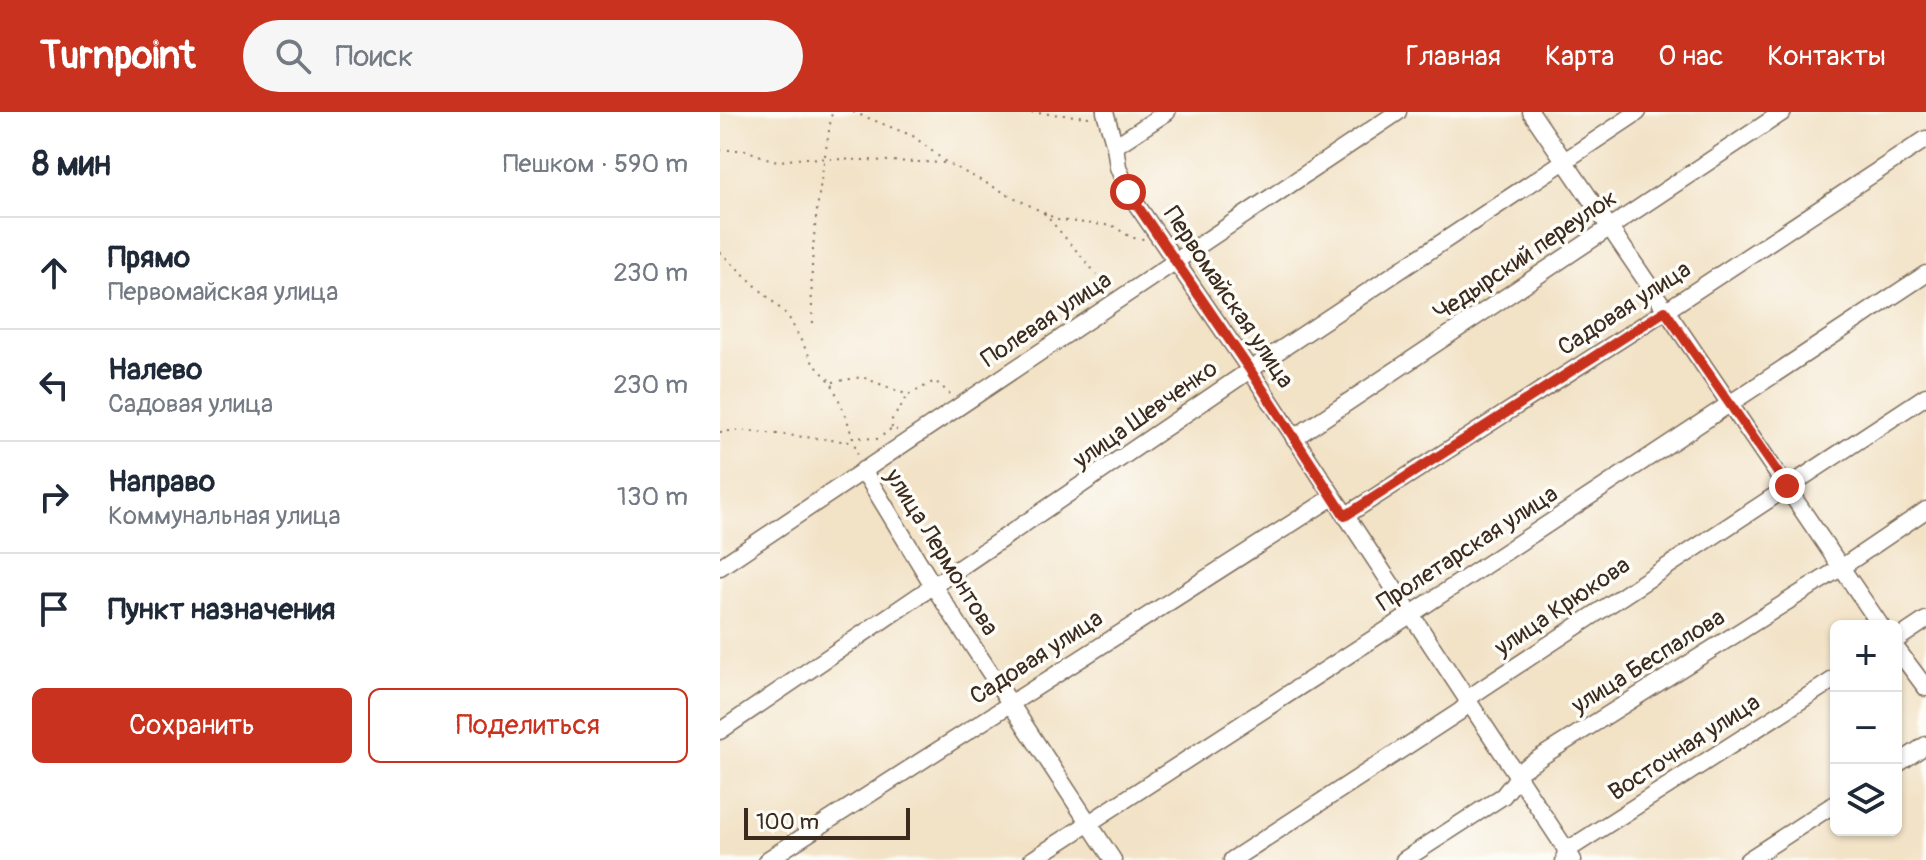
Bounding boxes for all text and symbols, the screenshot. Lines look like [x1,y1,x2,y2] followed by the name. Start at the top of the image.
[243,20,803,92] search box
[40,32,195,80] text: Turnpoint
[271,34,315,78] icon: search
[335,38,414,75] text: Поиск
[1406,39,1501,74] text: Главная
[1545,39,1614,74] text: Карта
[1658,39,1723,74] text: О нас
[1767,39,1886,74] text: Контакты
[32,143,111,186] text: 8 мин
[503,148,688,180] text: Пешком · 590 m
[1110,174,1146,210] route start
[1428,183,1622,327] street label: Чедырский переулок
[1157,201,1300,394] street label: Первомайская улица
[108,239,190,276] text: Прямо
[32,251,76,295] icon: ahead
[1552,255,1696,362] street label: Садовая улица
[613,257,688,289] text: 230 m
[976,265,1117,374] street label: Полевая улица
[108,276,338,308] text: Первомайская улица
[108,351,202,388] text: Налево
[1067,354,1223,475] street label: улица Шевченко
[32,363,76,407] icon: left
[613,369,688,401] text: 230 m
[108,388,273,420] text: Садовая улица
[108,463,215,500] text: Направо
[878,463,1005,641] street label: улица Лермонтова
[1769,468,1805,504] route end
[32,475,76,519] icon: right
[1371,479,1563,618] street label: Пролетарская улица
[617,481,688,513] text: 130 m
[108,500,341,532] text: Коммунальная улица
[1488,550,1635,663] street label: улица Крюкова
[32,587,76,631] icon: arrive
[108,591,335,628] text: Пункт назначения
[1565,603,1730,721] street label: улица Беспалова
[964,604,1108,711] street label: Садовая улица
[1830,620,1902,836] map controls
[1830,620,1902,692] button: +
[32,688,352,763] button: Сохранить
[368,688,688,763] button: Поделиться
[1603,688,1765,807] street label: Восточная улица
[1830,692,1902,764] button: −
[1830,764,1902,836] button: layers
[744,804,910,840] scale bar
[756,808,819,836] text: 100 m

